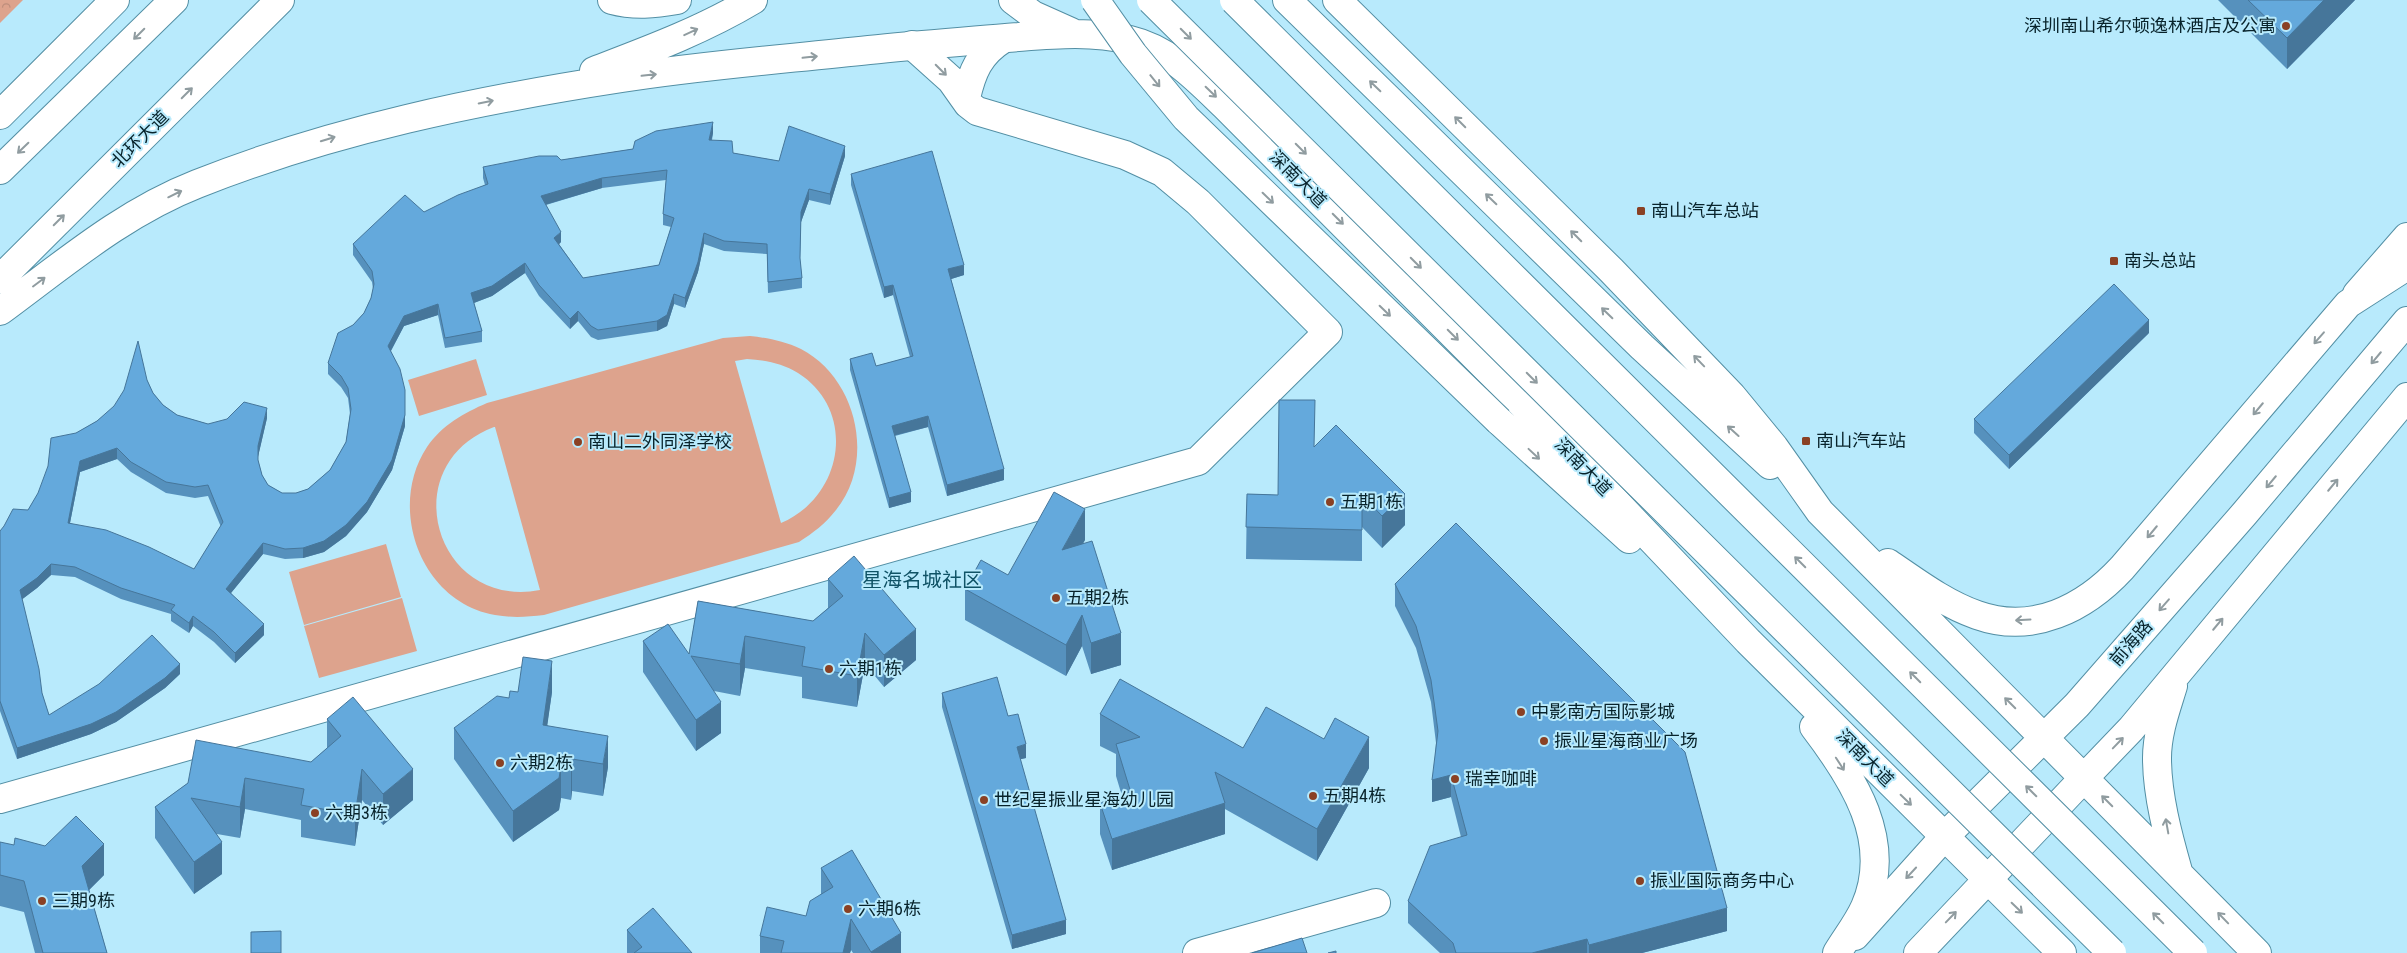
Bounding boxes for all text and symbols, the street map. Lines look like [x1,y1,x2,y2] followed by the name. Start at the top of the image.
[2024,15,2276,36] place label: 深圳南山希尔顿逸林酒店及公寓
[2280,20,2292,32] marker: 深圳南山希尔顿逸林酒店及公寓
[683,27,698,37] one-way arrow
[133,28,145,40] one-way arrow
[1180,28,1192,40] one-way arrow
[802,52,818,62] one-way arrow
[935,64,947,76] one-way arrow
[640,70,656,80] one-way arrow
[1149,75,1160,88] one-way arrow
[1369,80,1381,92] one-way arrow
[181,86,193,99] one-way arrow
[1205,86,1217,98] one-way arrow
[478,97,494,107] one-way arrow
[107,106,173,172] street label: 北环大道
[1455,116,1467,128] one-way arrow
[319,134,335,143] one-way arrow
[16,142,29,154] one-way arrow
[1295,143,1307,155] one-way arrow
[1265,146,1331,212] street label: 深南大道
[167,189,182,198] one-way arrow
[1262,192,1274,204] one-way arrow
[1485,193,1497,205] one-way arrow
[1651,200,1759,221] place label: 南山汽车总站
[1635,205,1647,217] marker: 南山汽车总站
[1332,213,1344,225] one-way arrow
[53,214,65,226] one-way arrow
[1570,230,1582,242] one-way arrow
[2124,250,2196,271] place label: 南头总站
[2108,255,2120,267] marker: 南头总站
[1410,257,1423,269] one-way arrow
[32,276,45,287] one-way arrow
[1379,305,1391,317] one-way arrow
[1601,307,1613,319] one-way arrow
[1447,328,1459,341] one-way arrow
[2313,331,2325,344] one-way arrow
[2370,351,2381,364] one-way arrow
[1693,355,1705,367] one-way arrow
[1526,372,1538,384] one-way arrow
[2252,402,2263,415] one-way arrow
[1727,425,1740,437] one-way arrow
[1816,430,1906,451] place label: 南山汽车站
[588,431,732,452] place label: 南山二外同泽学校
[1551,433,1616,500] street label: 深南大道
[1800,435,1812,447] marker: 南山汽车站
[572,436,584,448] marker: 南山二外同泽学校
[1528,448,1541,460] one-way arrow
[2265,475,2276,488] one-way arrow
[2328,479,2339,492] one-way arrow
[1340,491,1403,512] place label: 五期1栋
[1324,496,1336,508] marker: 五期1栋
[2147,526,2158,539] one-way arrow
[1794,556,1806,568] one-way arrow
[862,568,982,592] district label: 星海名城社区
[1066,587,1129,608] place label: 五期2栋
[1050,592,1062,604] marker: 五期2栋
[2159,598,2170,611] one-way arrow
[2105,615,2156,670] street label: 前海路
[2015,616,2031,625] one-way arrow
[2213,618,2224,631] one-way arrow
[839,658,902,679] place label: 六期1栋
[823,663,835,675] marker: 六期1栋
[1909,671,1922,683] one-way arrow
[2004,697,2016,709] one-way arrow
[1531,701,1675,722] place label: 中影南方国际影城
[1515,706,1527,718] marker: 中影南方国际影城
[1832,725,1898,791] street label: 深南大道
[1554,730,1698,751] place label: 振业星海商业广场
[1538,735,1550,747] marker: 振业星海商业广场
[2112,736,2124,749] one-way arrow
[510,752,573,773] place label: 六期2栋
[1836,756,1846,770] one-way arrow
[494,757,506,769] marker: 六期2栋
[1465,768,1537,789] place label: 瑞幸咖啡
[1449,773,1461,785] marker: 瑞幸咖啡
[1323,785,1386,806] place label: 五期4栋
[2025,786,2037,798] one-way arrow
[994,789,1174,810] place label: 世纪星振业星海幼儿园
[1307,790,1319,802] marker: 五期4栋
[978,794,990,806] marker: 世纪星振业星海幼儿园
[1899,794,1912,806] one-way arrow
[2101,795,2114,807] one-way arrow
[325,802,388,823] place label: 六期3栋
[309,807,321,819] marker: 六期3栋
[2161,818,2171,834] one-way arrow
[1905,867,1917,880] one-way arrow
[1650,870,1794,891] place label: 振业国际商务中心
[1634,875,1646,887] marker: 振业国际商务中心
[52,890,115,911] place label: 三期9栋
[36,895,48,907] marker: 三期9栋
[858,898,921,919] place label: 六期6栋
[2010,902,2022,914] one-way arrow
[842,903,854,915] marker: 六期6栋
[1945,911,1957,923] one-way arrow
[2152,912,2165,924] one-way arrow
[2217,912,2229,924] one-way arrow

